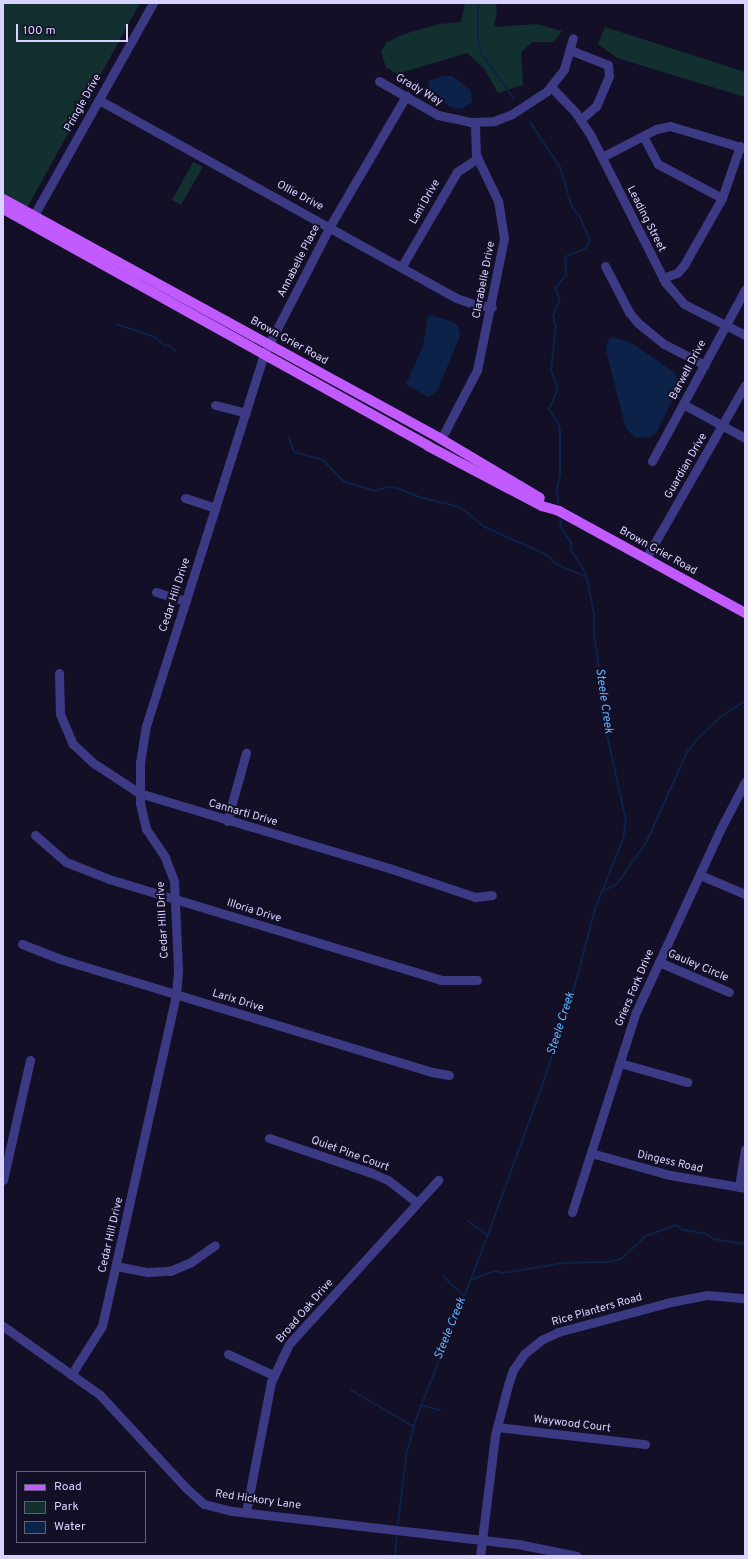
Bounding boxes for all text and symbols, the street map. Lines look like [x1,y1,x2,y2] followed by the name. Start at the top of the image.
[18,16,130,42] scale bar
[23,23,56,39] text: 100 m
[393,71,445,109] street label: Grady Way
[62,72,104,134] street label: Pringle Drive
[407,177,443,227] street label: Lani Drive
[274,178,326,214] street label: Ollie Drive
[624,184,668,254] street label: Leading Street
[275,223,323,299] street label: Annabelle Place
[470,240,498,320] street label: Clarabelle Drive
[248,314,330,368] street label: Brown Grier Road
[667,338,709,402] street label: Barwell Drive
[662,431,710,501] street label: Guardian Drive
[617,524,699,578] street label: Brown Grier Road
[157,556,193,634] street label: Cedar Hill Drive
[591,668,615,734] water label: Steele Creek
[207,797,279,829] street label: Cannarti Drive
[154,881,172,959] street label: Cedar Hill Drive
[225,896,283,926] street label: Illoria Drive
[613,947,657,1029] street label: Griers Fork Drive
[666,947,730,985] street label: Gauley Circle
[211,987,265,1015] street label: Larix Drive
[545,991,579,1057] water label: Steele Creek
[309,1134,391,1174] street label: Quiet Pine Court
[636,1148,704,1176] street label: Dingess Road
[96,1196,126,1274] street label: Cedar Hill Drive
[274,1276,336,1346] street label: Broad Oak Drive
[550,1291,644,1329] street label: Rice Planters Road
[432,1296,470,1362] water label: Steele Creek
[533,1413,611,1435] street label: Waywood Court
[16,1471,146,1543] legend
[54,1479,82,1495] text: Road
[214,1487,302,1513] street label: Red Hickory Lane
[54,1499,79,1515] text: Park
[54,1519,86,1535] text: Water

